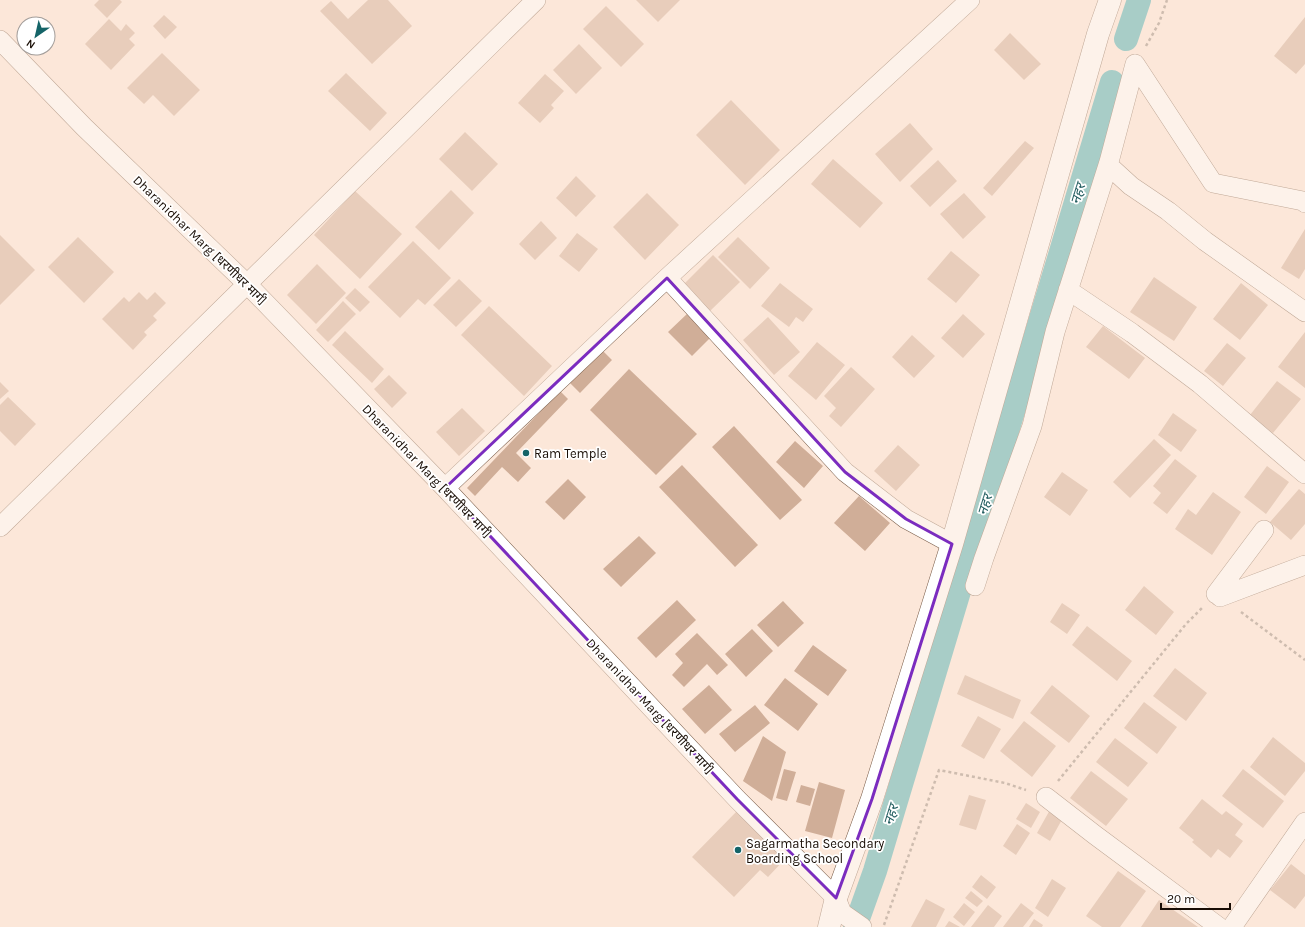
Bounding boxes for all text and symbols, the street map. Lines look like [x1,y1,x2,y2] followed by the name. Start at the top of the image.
[16,16,56,56] north arrow
[24,36,38,51] text: N
[130,172,270,308] street label: Dharanidhar Marg [धरणीधर मार्ग]
[1067,178,1090,206] water label: नहर
[359,401,495,541] street label: Dharanidhar Marg [धरणीधर मार्ग]
[534,446,607,461] place label: Ram Temple
[521,448,531,458] marker: Ram Temple
[974,489,997,517] water label: नहर
[583,635,717,777] street label: Dharanidhar Marg [धरणीधर मार्ग]
[880,799,903,827] water label: नहर
[746,836,884,866] place label: Sagarmatha Secondary Boarding School
[733,845,743,855] marker: Sagarmatha Secondary Boarding School
[1161,885,1230,911] scale bar
[1167,892,1195,906] text: 20 m

